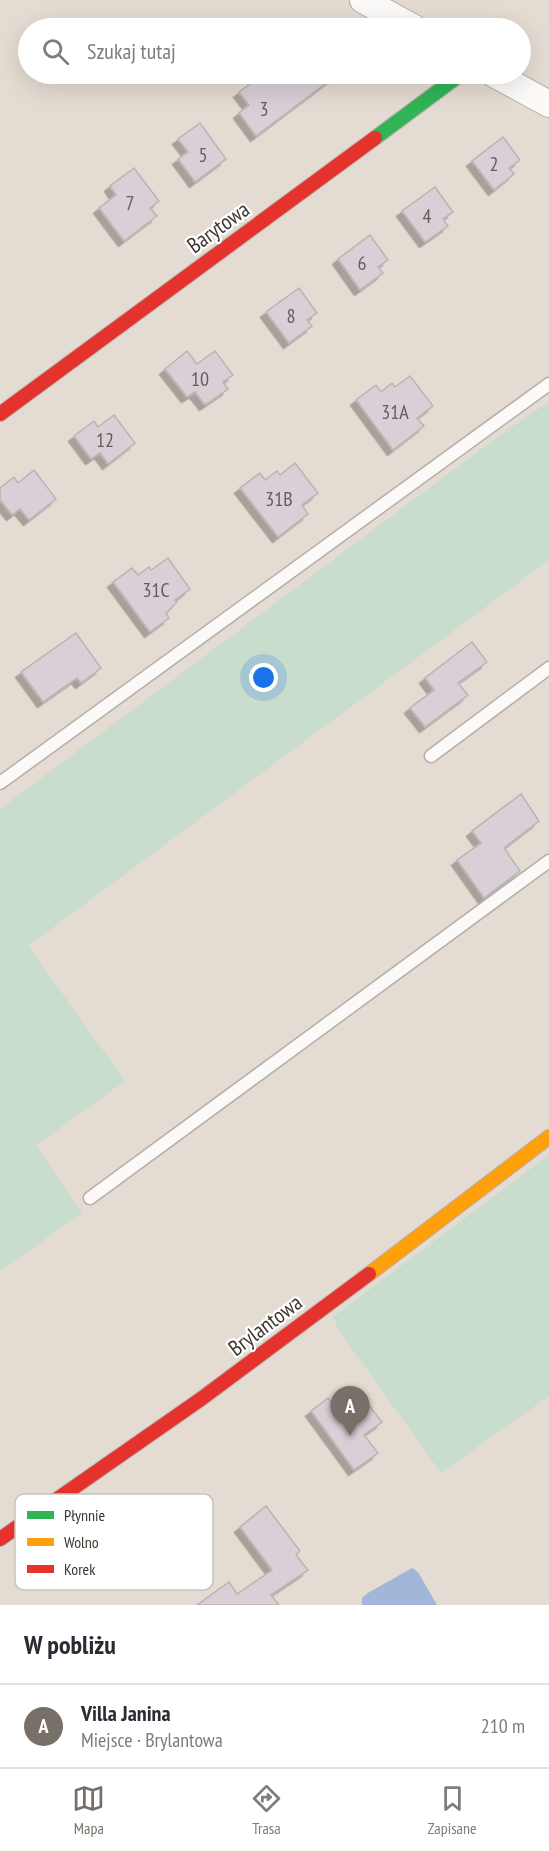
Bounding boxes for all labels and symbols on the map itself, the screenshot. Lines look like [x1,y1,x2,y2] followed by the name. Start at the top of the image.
[260,96,269,122] house number: 3
[199,142,208,168] house number: 5
[490,151,499,177] house number: 2
[126,190,135,216] house number: 7
[181,195,255,259] street label: Barytowa
[423,203,432,229] house number: 4
[358,250,367,276] house number: 6
[287,303,296,329] house number: 8
[191,366,209,392] house number: 10
[381,399,409,425] house number: 31A
[96,427,114,453] house number: 12
[265,486,293,512] house number: 31B
[142,577,170,603] house number: 31C
[249,663,278,692] your location
[223,1288,307,1362] street label: Brylantowa
[330,1386,370,1436] pin: A
[15,1494,213,1590] legend
[64,1505,105,1525] text: Płynnie
[64,1532,99,1552] text: Wolno
[64,1559,96,1579] text: Korek

